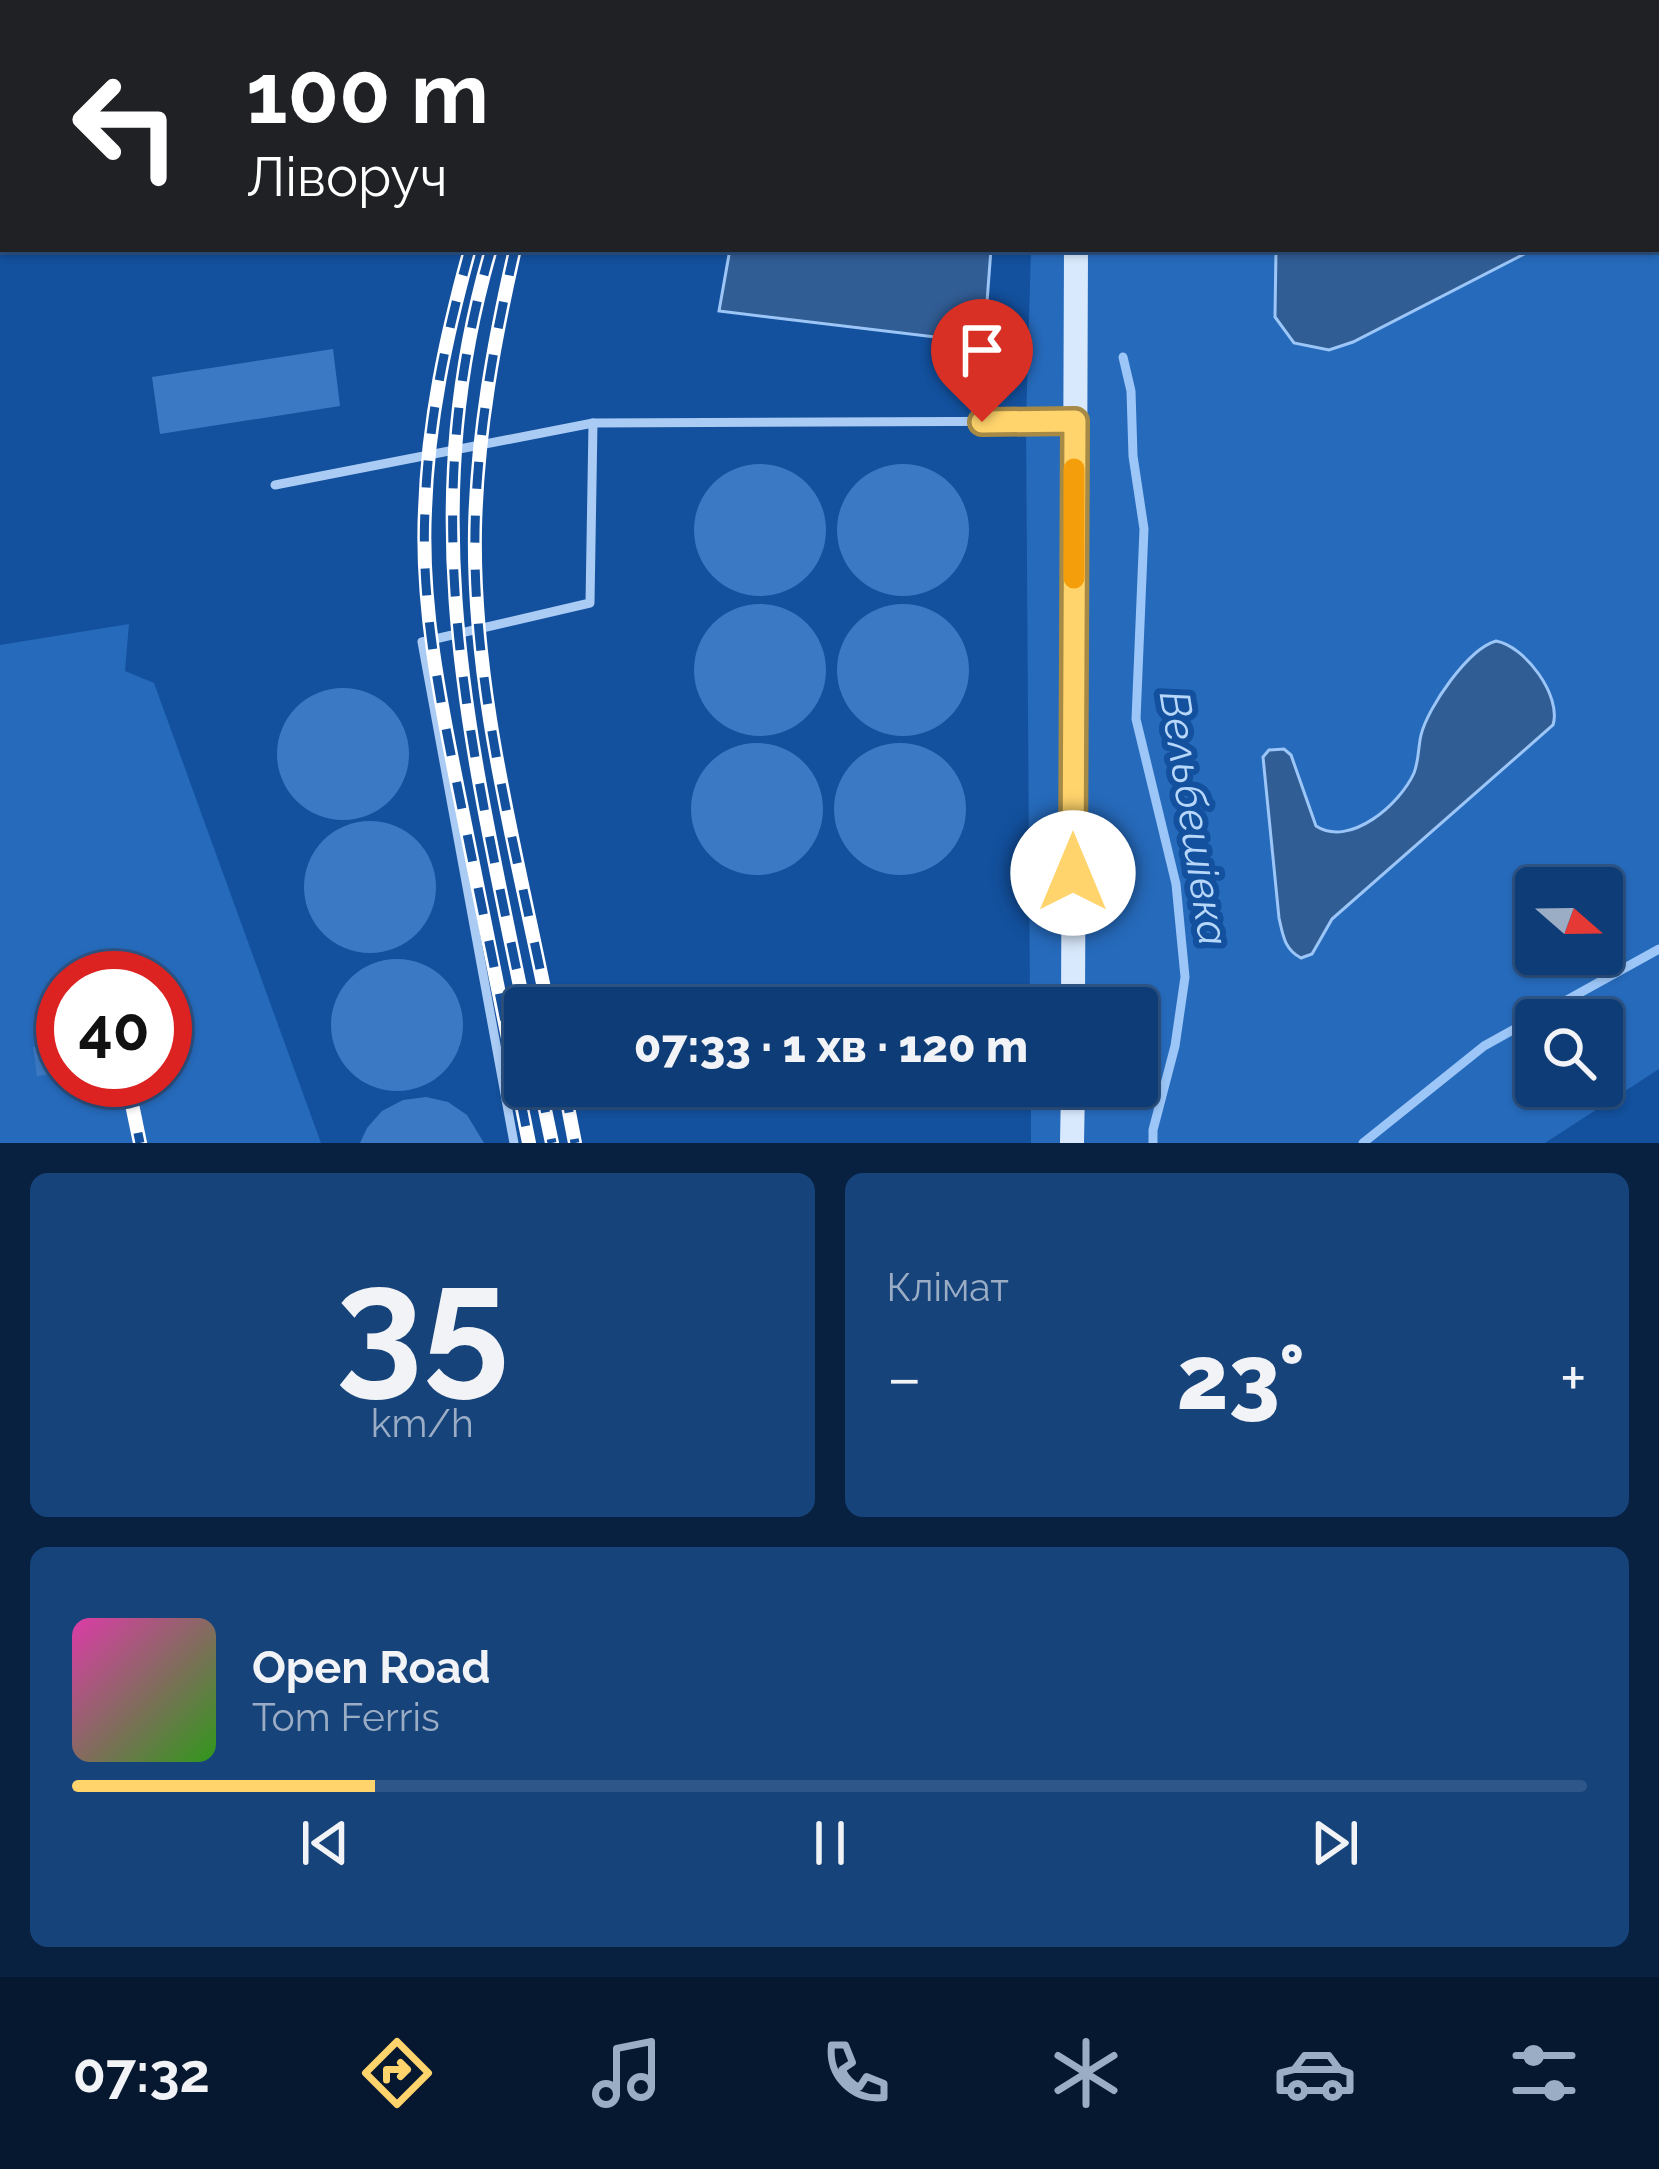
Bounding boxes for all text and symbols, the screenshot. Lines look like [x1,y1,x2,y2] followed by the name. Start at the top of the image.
[246,44,489,143] text: 100 m
[48,48,204,204] icon: left
[246,145,448,209] text: Ліворуч
[931,299,1033,422] pin
[949,317,1015,383] icon: arrive
[1150,687,1238,949] water label: Вельбешівка
[1010,810,1136,936] position arrow
[1515,867,1623,975] north arrow
[1515,867,1623,1107] map controls
[36,951,192,1107] speed limit sign: 40
[1515,999,1623,1107] button: search
[634,1020,1028,1073] text: 07:33 · 1 хв · 120 m
[336,1230,509,1414] text: 35
[887,1264,1009,1310] text: Клімат
[1177,1324,1305,1430] text: 23°
[887,1339,922,1416] text: −
[1560,1339,1587,1416] text: +
[371,1400,474,1446] text: km/h
[252,1641,491,1694] text: Open Road
[252,1694,440,1740] text: Tom Ferris
[292,1810,358,1876] icon: previous
[797,1810,863,1876] icon: pause
[1302,1810,1368,1876] icon: next
[355,2031,439,2115] icon: directions
[585,2031,669,2115] icon: music
[814,2031,898,2115] icon: phone
[1044,2031,1128,2115] icon: climate
[1273,2031,1357,2115] icon: car
[1502,2031,1586,2115] icon: filters
[73,2041,210,2105] text: 07:32

